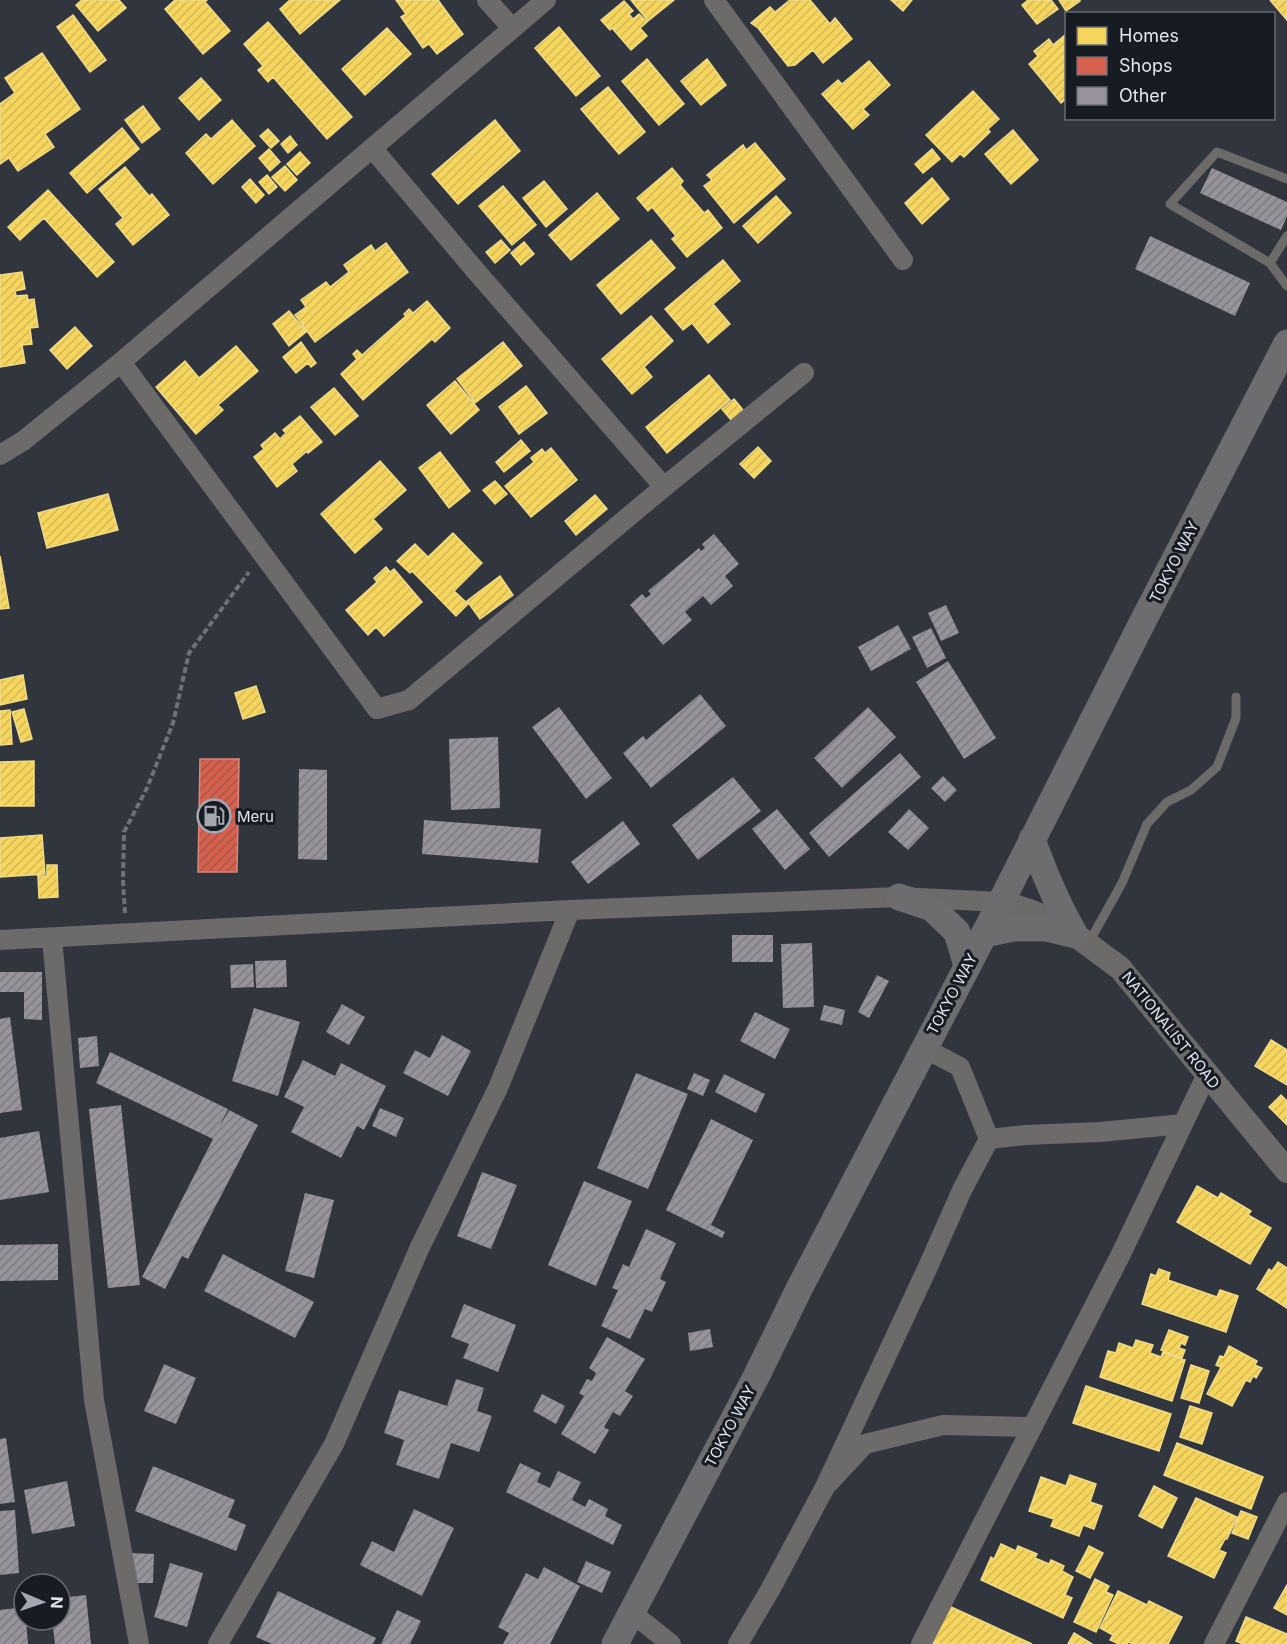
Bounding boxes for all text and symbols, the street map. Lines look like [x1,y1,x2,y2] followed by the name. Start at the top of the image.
[1065,12,1275,120] legend
[1119,25,1179,46] text: Homes
[1119,55,1173,76] text: Shops
[1119,85,1167,106] text: Other
[1145,518,1203,606] street label: TOKYO WAY
[196,798,232,834] fuel station icon: Meru
[237,807,274,826] place label: Meru
[923,950,981,1038] street label: TOKYO WAY
[1118,968,1224,1092] street label: NATIONALIST ROAD
[701,1382,759,1470] street label: TOKYO WAY
[12,1572,72,1632] north arrow
[47,1596,67,1609] text: N

